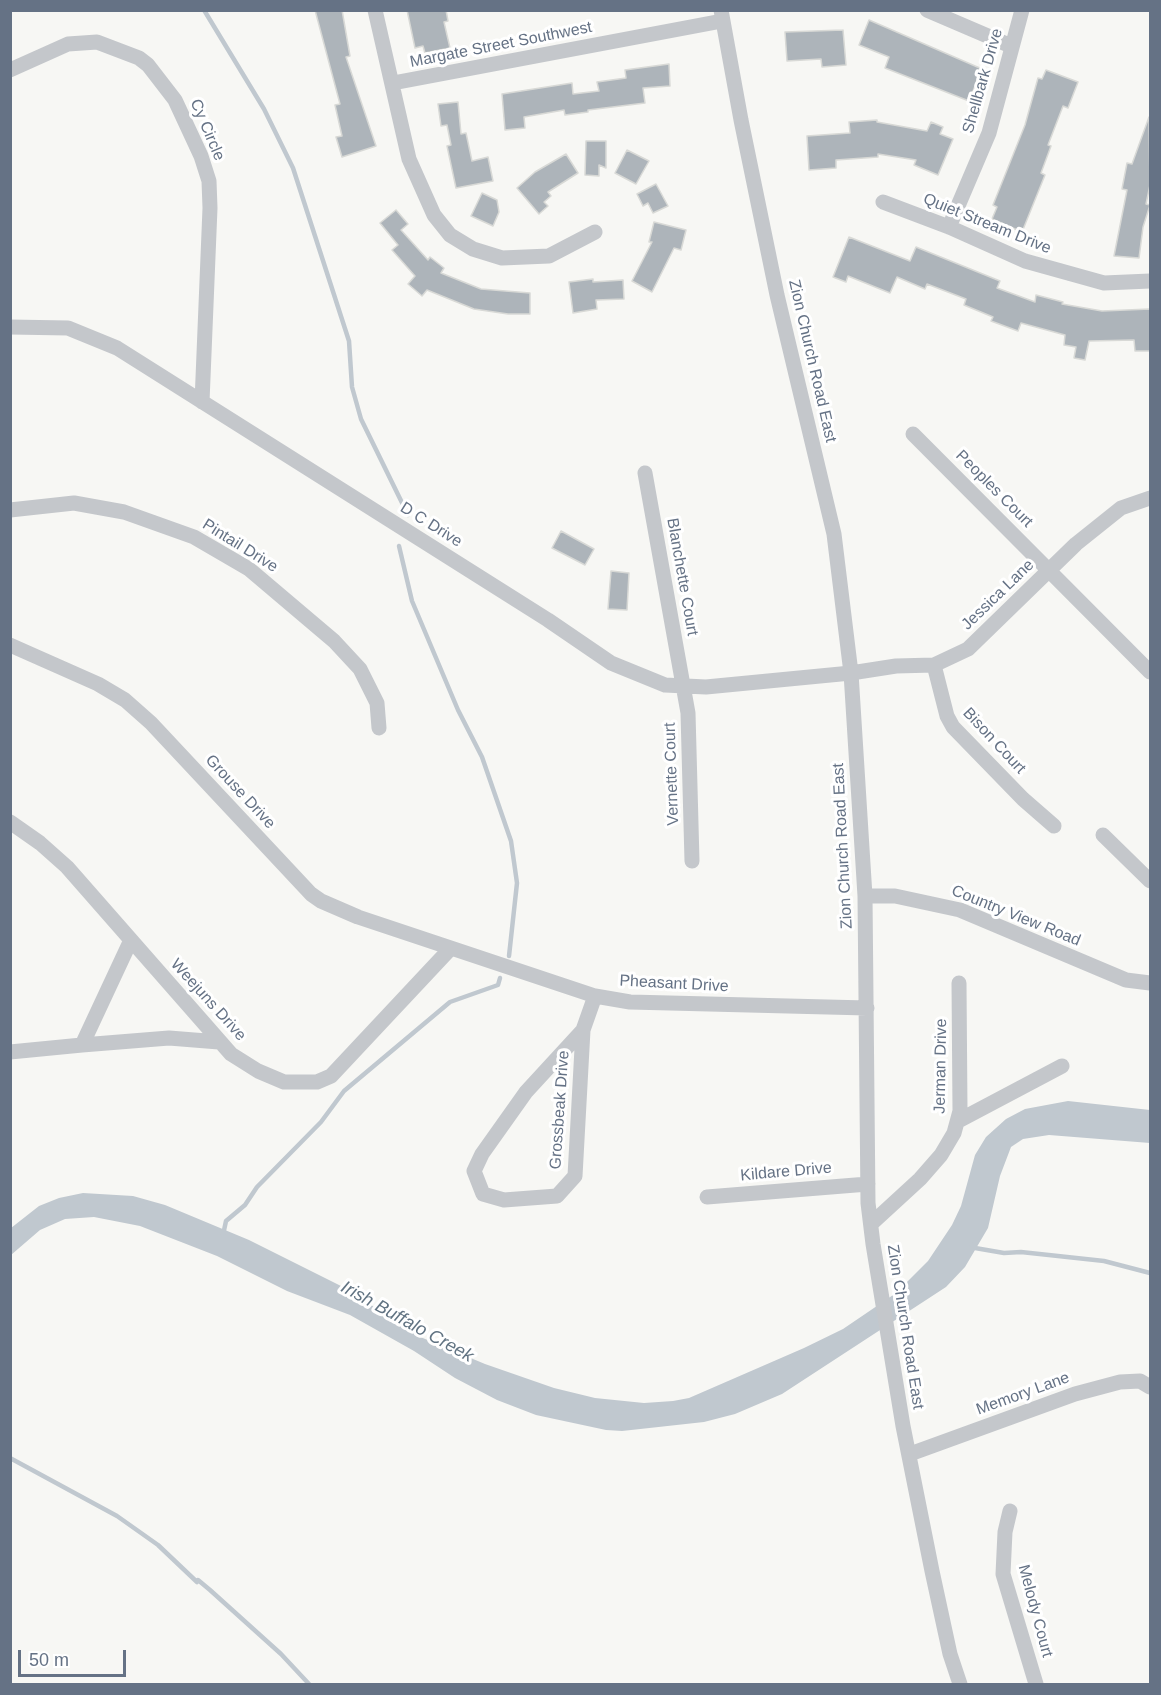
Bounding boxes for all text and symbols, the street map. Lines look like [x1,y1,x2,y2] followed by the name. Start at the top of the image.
[408,18,594,72] street label: Margate Street Southwest
[959,26,1007,136] street label: Shellbark Drive
[185,96,229,164] street label: Cy Circle
[920,190,1054,258] street label: Quiet Stream Drive
[784,278,840,444] street label: Zion Church Road East
[951,446,1037,532] street label: Peoples Court
[397,498,465,552] street label: D C Drive
[199,515,281,577] street label: Pintail Drive
[662,517,702,637] street label: Blanchette Court
[958,556,1038,634] street label: Jessica Lane
[958,704,1030,778] street label: Bison Court
[661,722,683,826] street label: Vernette Court
[201,751,279,833] street label: Grouse Drive
[829,762,857,930] street label: Zion Church Road East
[949,881,1083,951] street label: Country View Road
[166,955,250,1045] street label: Weejuns Drive
[619,972,729,996] street label: Pheasant Drive
[931,1018,951,1114] street label: Jerman Drive
[546,1050,574,1170] street label: Grossbeak Drive
[740,1158,832,1186] street label: Kildare Drive
[883,1243,927,1411] street label: Zion Church Road East
[337,1277,477,1367] water label: Irish Buffalo Creek
[974,1368,1072,1420] street label: Memory Lane
[1013,1563,1057,1659] street label: Melody Court
[21,1638,129,1676] scale bar
[29,1650,69,1670] text: 50 m

